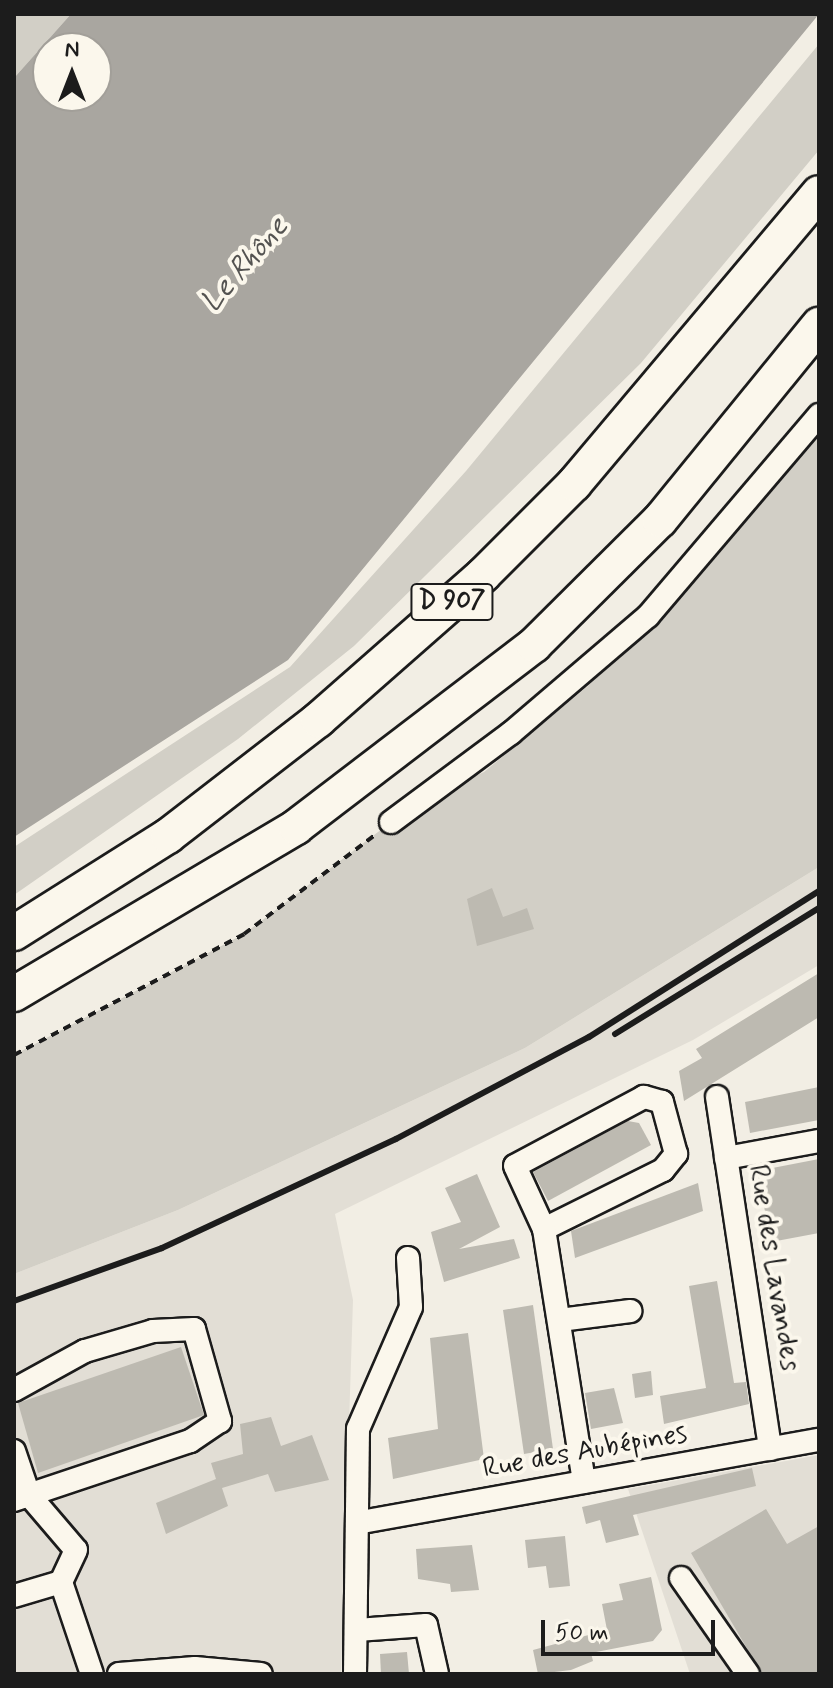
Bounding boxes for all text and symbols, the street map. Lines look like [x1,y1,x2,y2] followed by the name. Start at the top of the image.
[32,32,112,112] north arrow
[65,36,79,64] text: N
[193,209,297,321] water label: Le Rhône
[410,580,494,624] road number: D 907
[740,1159,806,1377] street label: Rue des Lavandes
[480,1417,690,1487] street label: Rue des Aubépines
[545,1604,719,1654] scale bar
[555,1618,609,1649] text: 50 m

